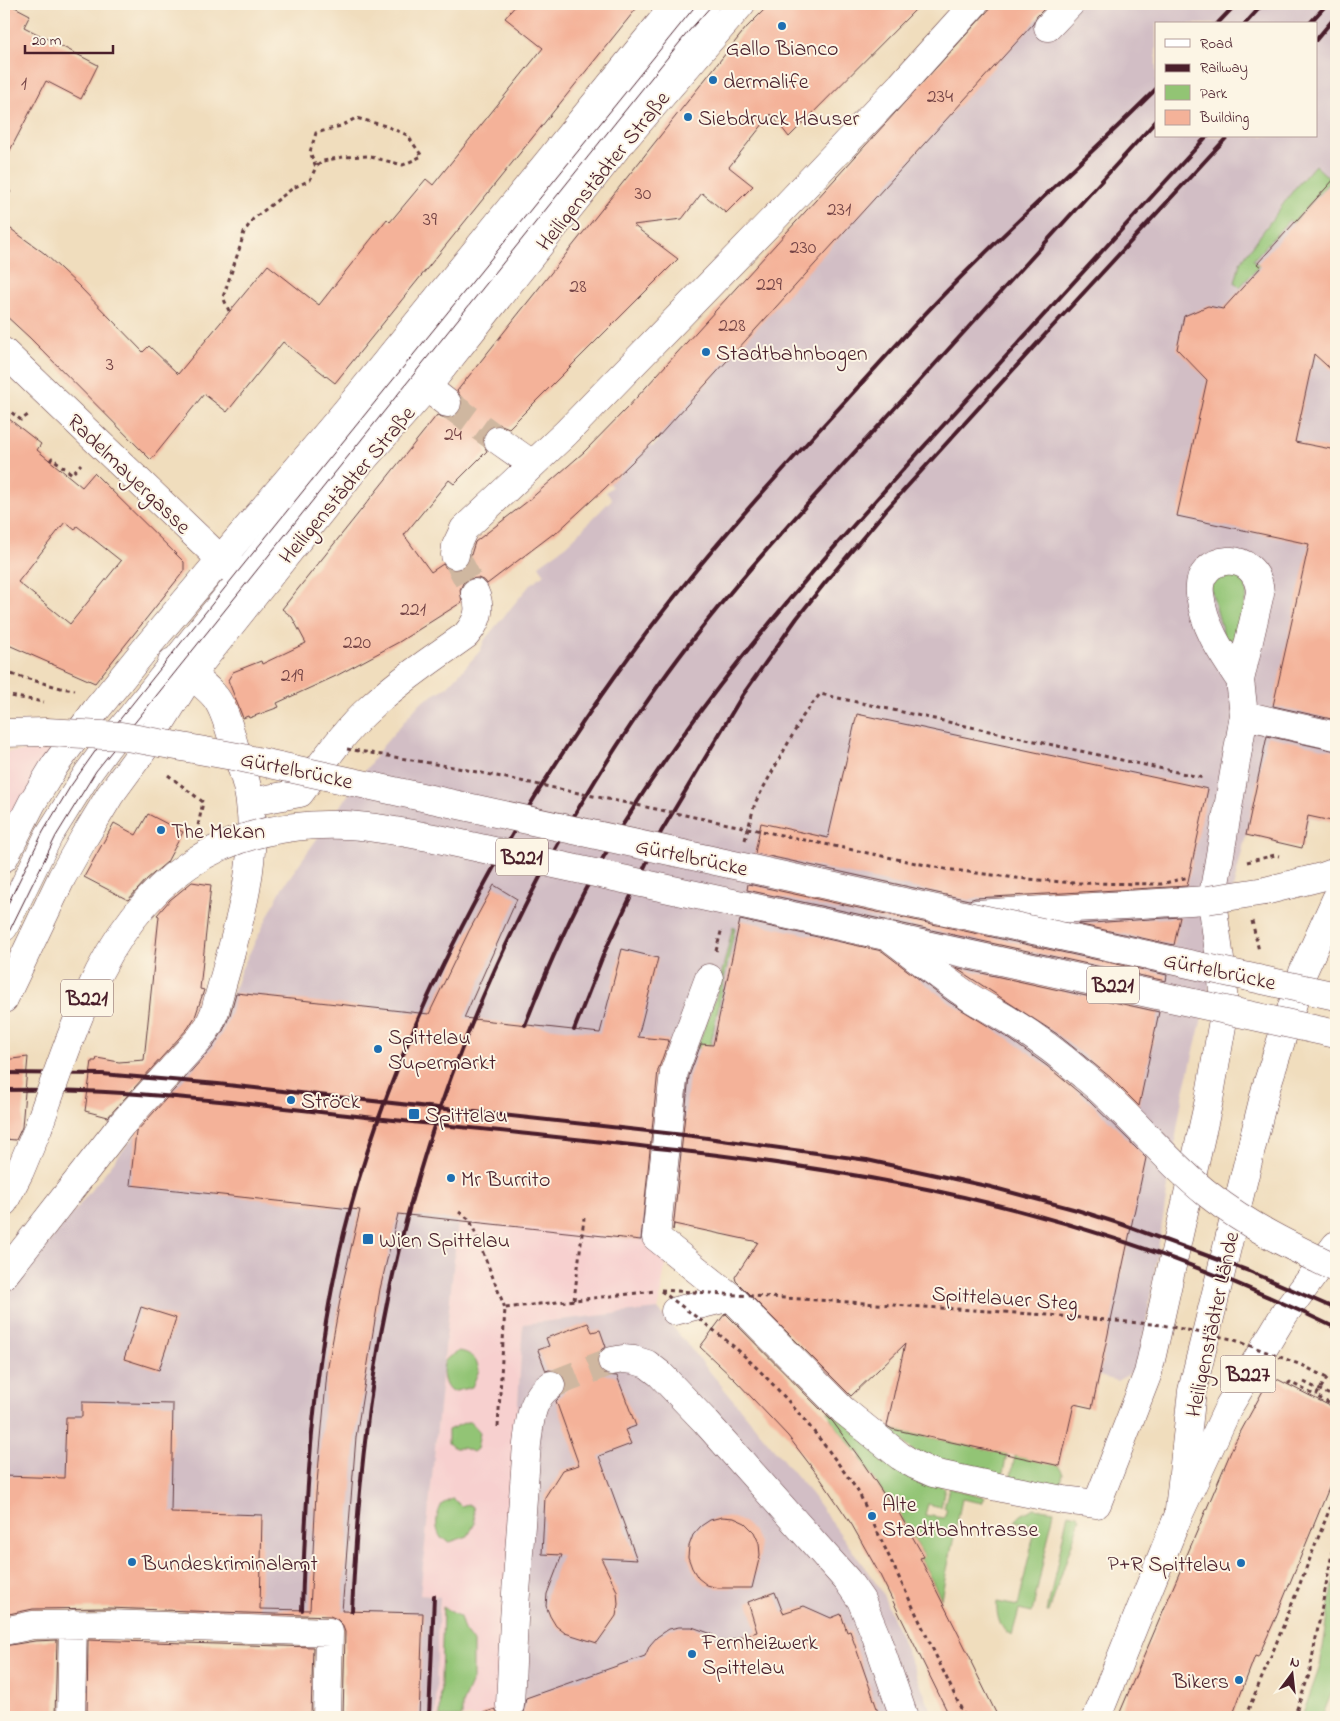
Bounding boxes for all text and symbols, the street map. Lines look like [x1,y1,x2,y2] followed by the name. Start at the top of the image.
[776,20,788,32] marker: Gallo Bianco
[25,22,112,54] scale bar
[1155,22,1318,138] legend
[32,30,62,52] text: 20 m
[1200,33,1233,55] text: Road
[726,34,838,66] place label: Gallo Bianco
[1200,57,1248,80] text: Railway
[723,67,809,99] place label: dermalife
[21,70,27,99] house number: 1
[707,74,719,86] marker: dermalife
[927,83,953,112] house number: 234
[1200,83,1228,105] text: Park
[530,85,680,260] street label: Heiligenstädter Straße
[698,104,859,136] place label: Siebdruck Hauser
[1199,107,1249,130] text: Building
[682,111,694,123] marker: Siebdruck Hauser
[635,180,652,209] house number: 30
[827,196,851,225] house number: 231
[423,206,437,235] house number: 39
[790,234,817,263] house number: 230
[756,271,782,300] house number: 229
[569,273,587,302] house number: 28
[718,312,746,341] house number: 228
[716,339,868,372] place label: Stadtbahnbogen
[700,346,712,358] marker: Stadtbahnbogen
[106,351,114,380] house number: 3
[272,400,425,573] street label: Heiligenstädter Straße
[58,407,197,544] street label: Radelmayergasse
[444,421,462,450] house number: 24
[400,596,426,625] house number: 221
[343,629,372,658] house number: 220
[281,662,303,691] house number: 219
[237,744,356,799] street label: Gürtelbrücke
[171,817,265,849] place label: The Mekan
[155,824,167,836] marker: The Mekan
[632,831,751,886] street label: Gürtelbrücke
[496,839,548,876] road number: B221
[1160,945,1279,1000] street label: Gürtelbrücke
[1087,966,1139,1004] road number: B221
[61,980,113,1016] road number: B221
[388,1023,497,1080] place label: Spittelau Supermarkt
[372,1043,384,1055] marker: Spittelau Supermarkt
[301,1087,361,1119] place label: Ströck
[285,1094,297,1106] marker: Ströck
[425,1101,508,1133] place label: Spittelau
[407,1107,421,1121] marker: Spittelau
[461,1165,550,1197] place label: Mr Burrito
[445,1172,457,1184] marker: Mr Burrito
[379,1226,510,1258] place label: Wien Spittelau
[1179,1229,1250,1421] street label: Heiligenstädter Lände
[361,1232,375,1246] marker: Wien Spittelau
[931,1279,1079,1322] street label: Spittelauer Steg
[1220,1356,1276,1392] road number: B227
[882,1490,1038,1547] place label: Alte Stadtbahntrasse
[866,1510,878,1522] marker: Alte Stadtbahntrasse
[141,1549,318,1581] place label: Bundeskriminalamt
[1107,1550,1231,1582] place label: P+R Spittelau
[126,1556,138,1568] marker: Bundeskriminalamt
[1235,1557,1247,1569] marker: P+R Spittelau
[701,1628,818,1685] place label: Fernheizwerk Spittelau
[686,1648,698,1660] marker: Fernheizwerk Spittelau
[1268,1648,1318,1698] north arrow
[1288,1652,1302,1674] text: N
[1172,1667,1229,1699] place label: Bikers
[1233,1674,1245,1686] marker: Bikers

